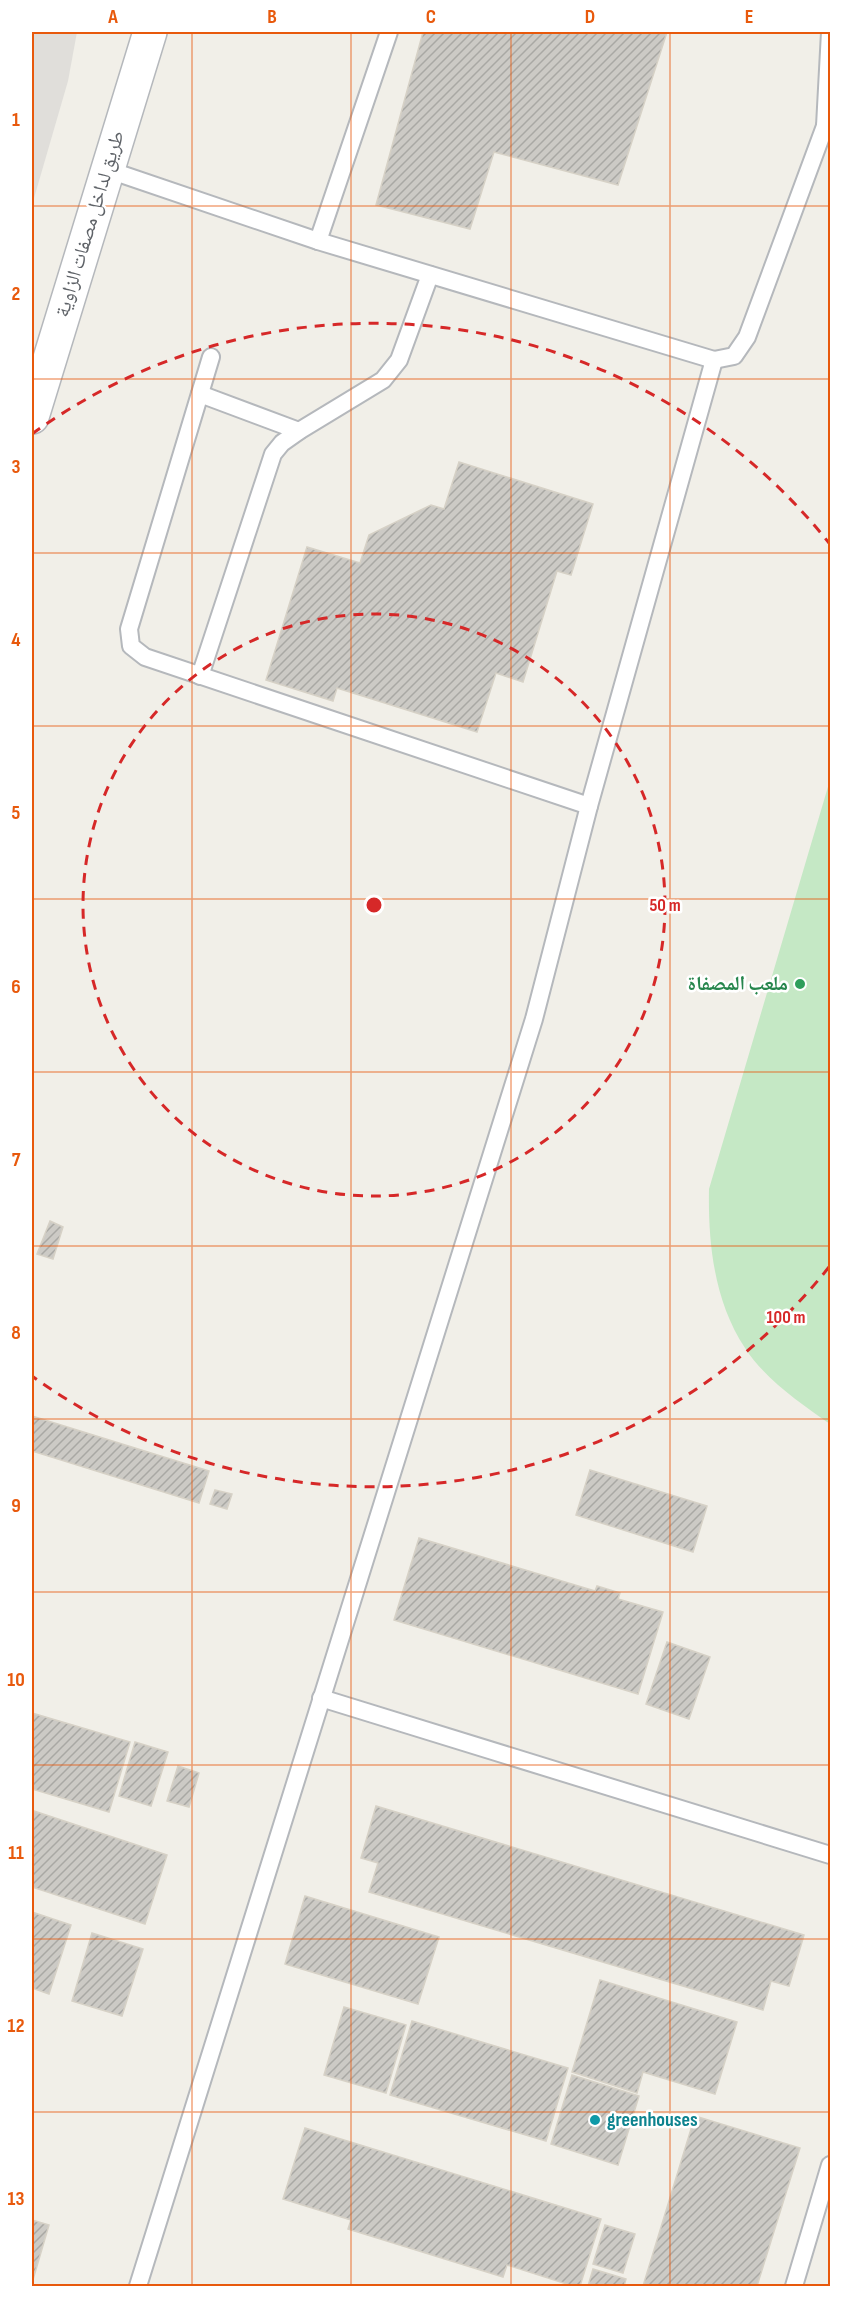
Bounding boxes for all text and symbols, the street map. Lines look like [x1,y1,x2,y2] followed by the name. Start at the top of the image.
[107,5,118,29] text: A
[267,5,277,29] text: B
[426,5,436,29] text: C
[585,5,595,29] text: D
[745,5,753,29] text: E
[12,108,20,132] text: 1
[50,128,130,320] street label: طريق لداخل مصفات الزاوية
[12,282,20,306] text: 2
[12,455,21,479] text: 3
[11,628,21,652] text: 4
[12,801,21,825] text: 5
[364,895,384,915] centre of rings
[649,895,681,916] text: 50 m
[688,972,788,996] place label: ملعب المصفاة
[11,975,21,999] text: 6
[793,977,807,991] marker: ملعب المصفاة
[12,1148,21,1172] text: 7
[767,1307,806,1328] text: 100 m
[11,1321,21,1345] text: 8
[11,1494,21,1518] text: 9
[7,1668,25,1692] text: 10
[8,1841,24,1865] text: 11
[8,2014,24,2038] text: 12
[607,2108,698,2132] place label: greenhouses
[588,2113,602,2127] marker: greenhouses
[8,2187,24,2211] text: 13

